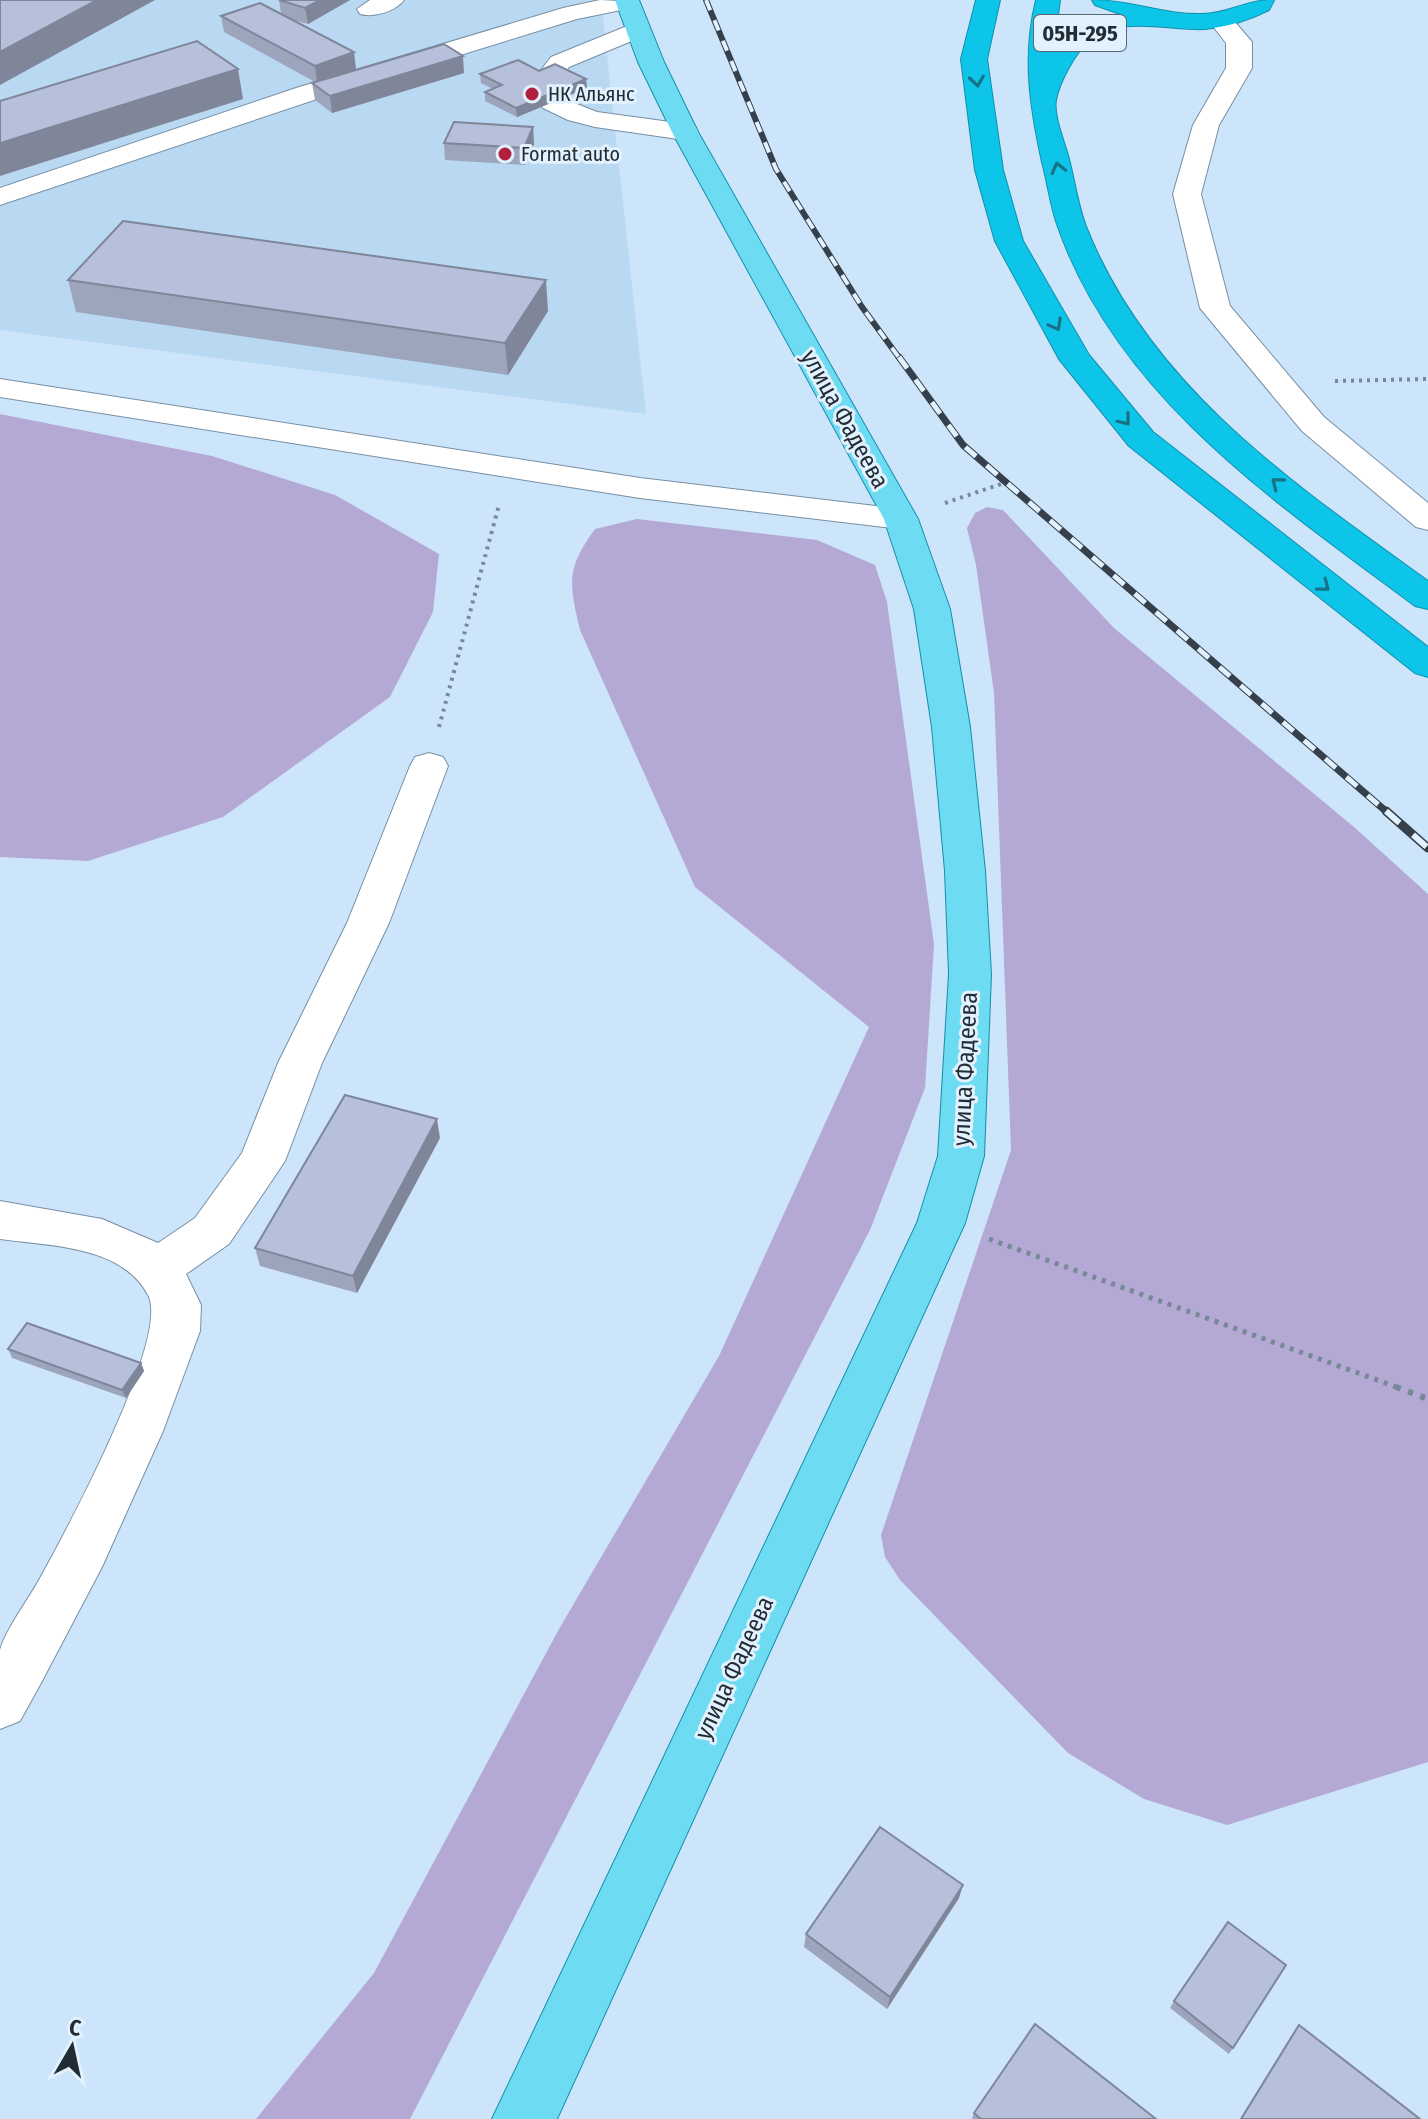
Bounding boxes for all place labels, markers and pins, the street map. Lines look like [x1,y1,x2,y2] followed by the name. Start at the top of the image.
[548,82,635,106] place label: НК Альянс
[523,85,541,103] marker: НК Альянс
[521,142,620,166] place label: Format auto
[496,145,514,163] marker: Format auto

